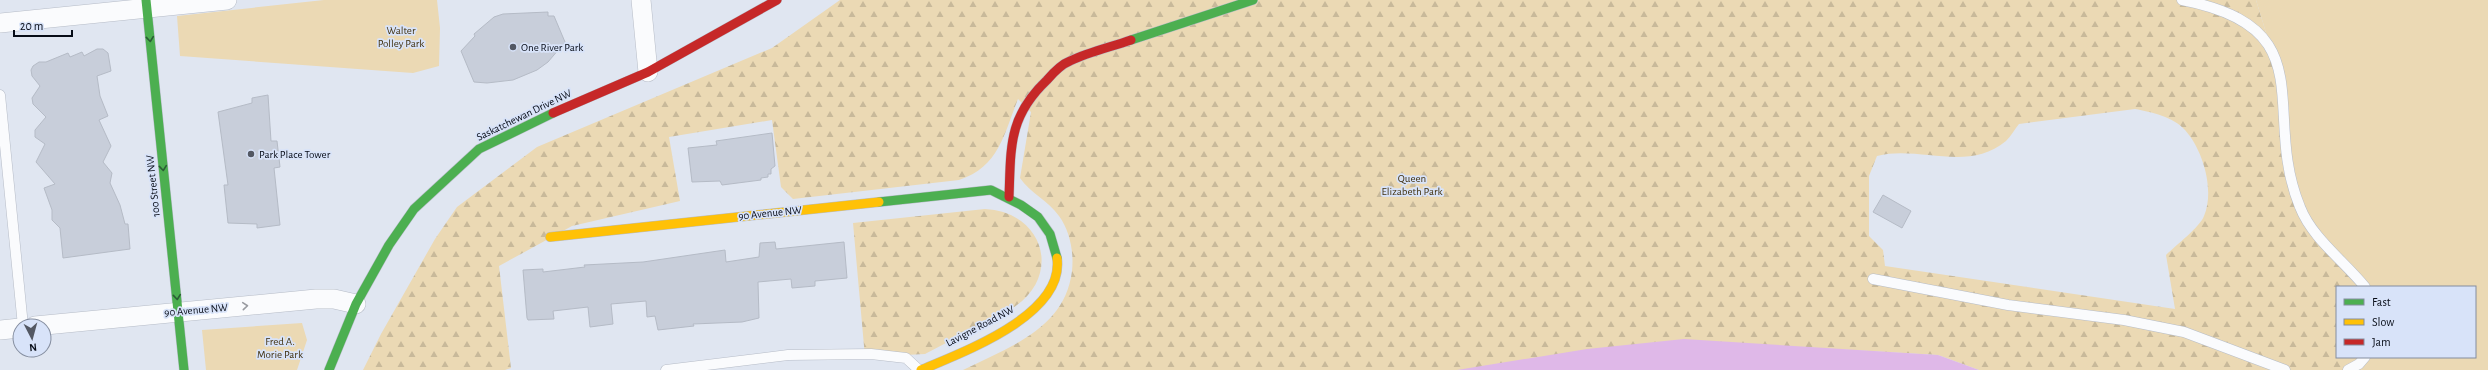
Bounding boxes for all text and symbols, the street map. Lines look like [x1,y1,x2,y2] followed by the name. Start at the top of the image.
[14,12,72,38] scale bar
[20,20,43,32] text: 20 m
[378,25,424,49] park label: Walter Polley Park
[146,36,155,42] one-way arrow
[508,42,518,52] marker: One River Park
[521,42,583,53] place label: One River Park
[475,87,573,143] street label: Saskatchewan Drive NW
[246,149,256,159] marker: Park Place Tower
[259,149,331,160] place label: Park Place Tower
[144,154,162,217] street label: 100 Street NW
[159,165,168,171] one-way arrow
[1381,173,1443,197] park label: Queen Elizabeth Park
[738,204,802,222] street label: 90 Avenue NW
[2336,286,2476,358] legend
[172,294,181,300] one-way arrow
[2372,296,2391,308] text: Fast
[242,301,248,310] one-way arrow
[164,302,228,318] street label: 90 Avenue NW
[944,303,1016,349] street label: Lavigne Road NW
[2372,316,2394,328] text: Slow
[12,318,52,358] north arrow
[257,336,303,360] park label: Fred A. Morie Park
[2372,336,2391,348] text: Jam
[29,342,37,353] text: N

